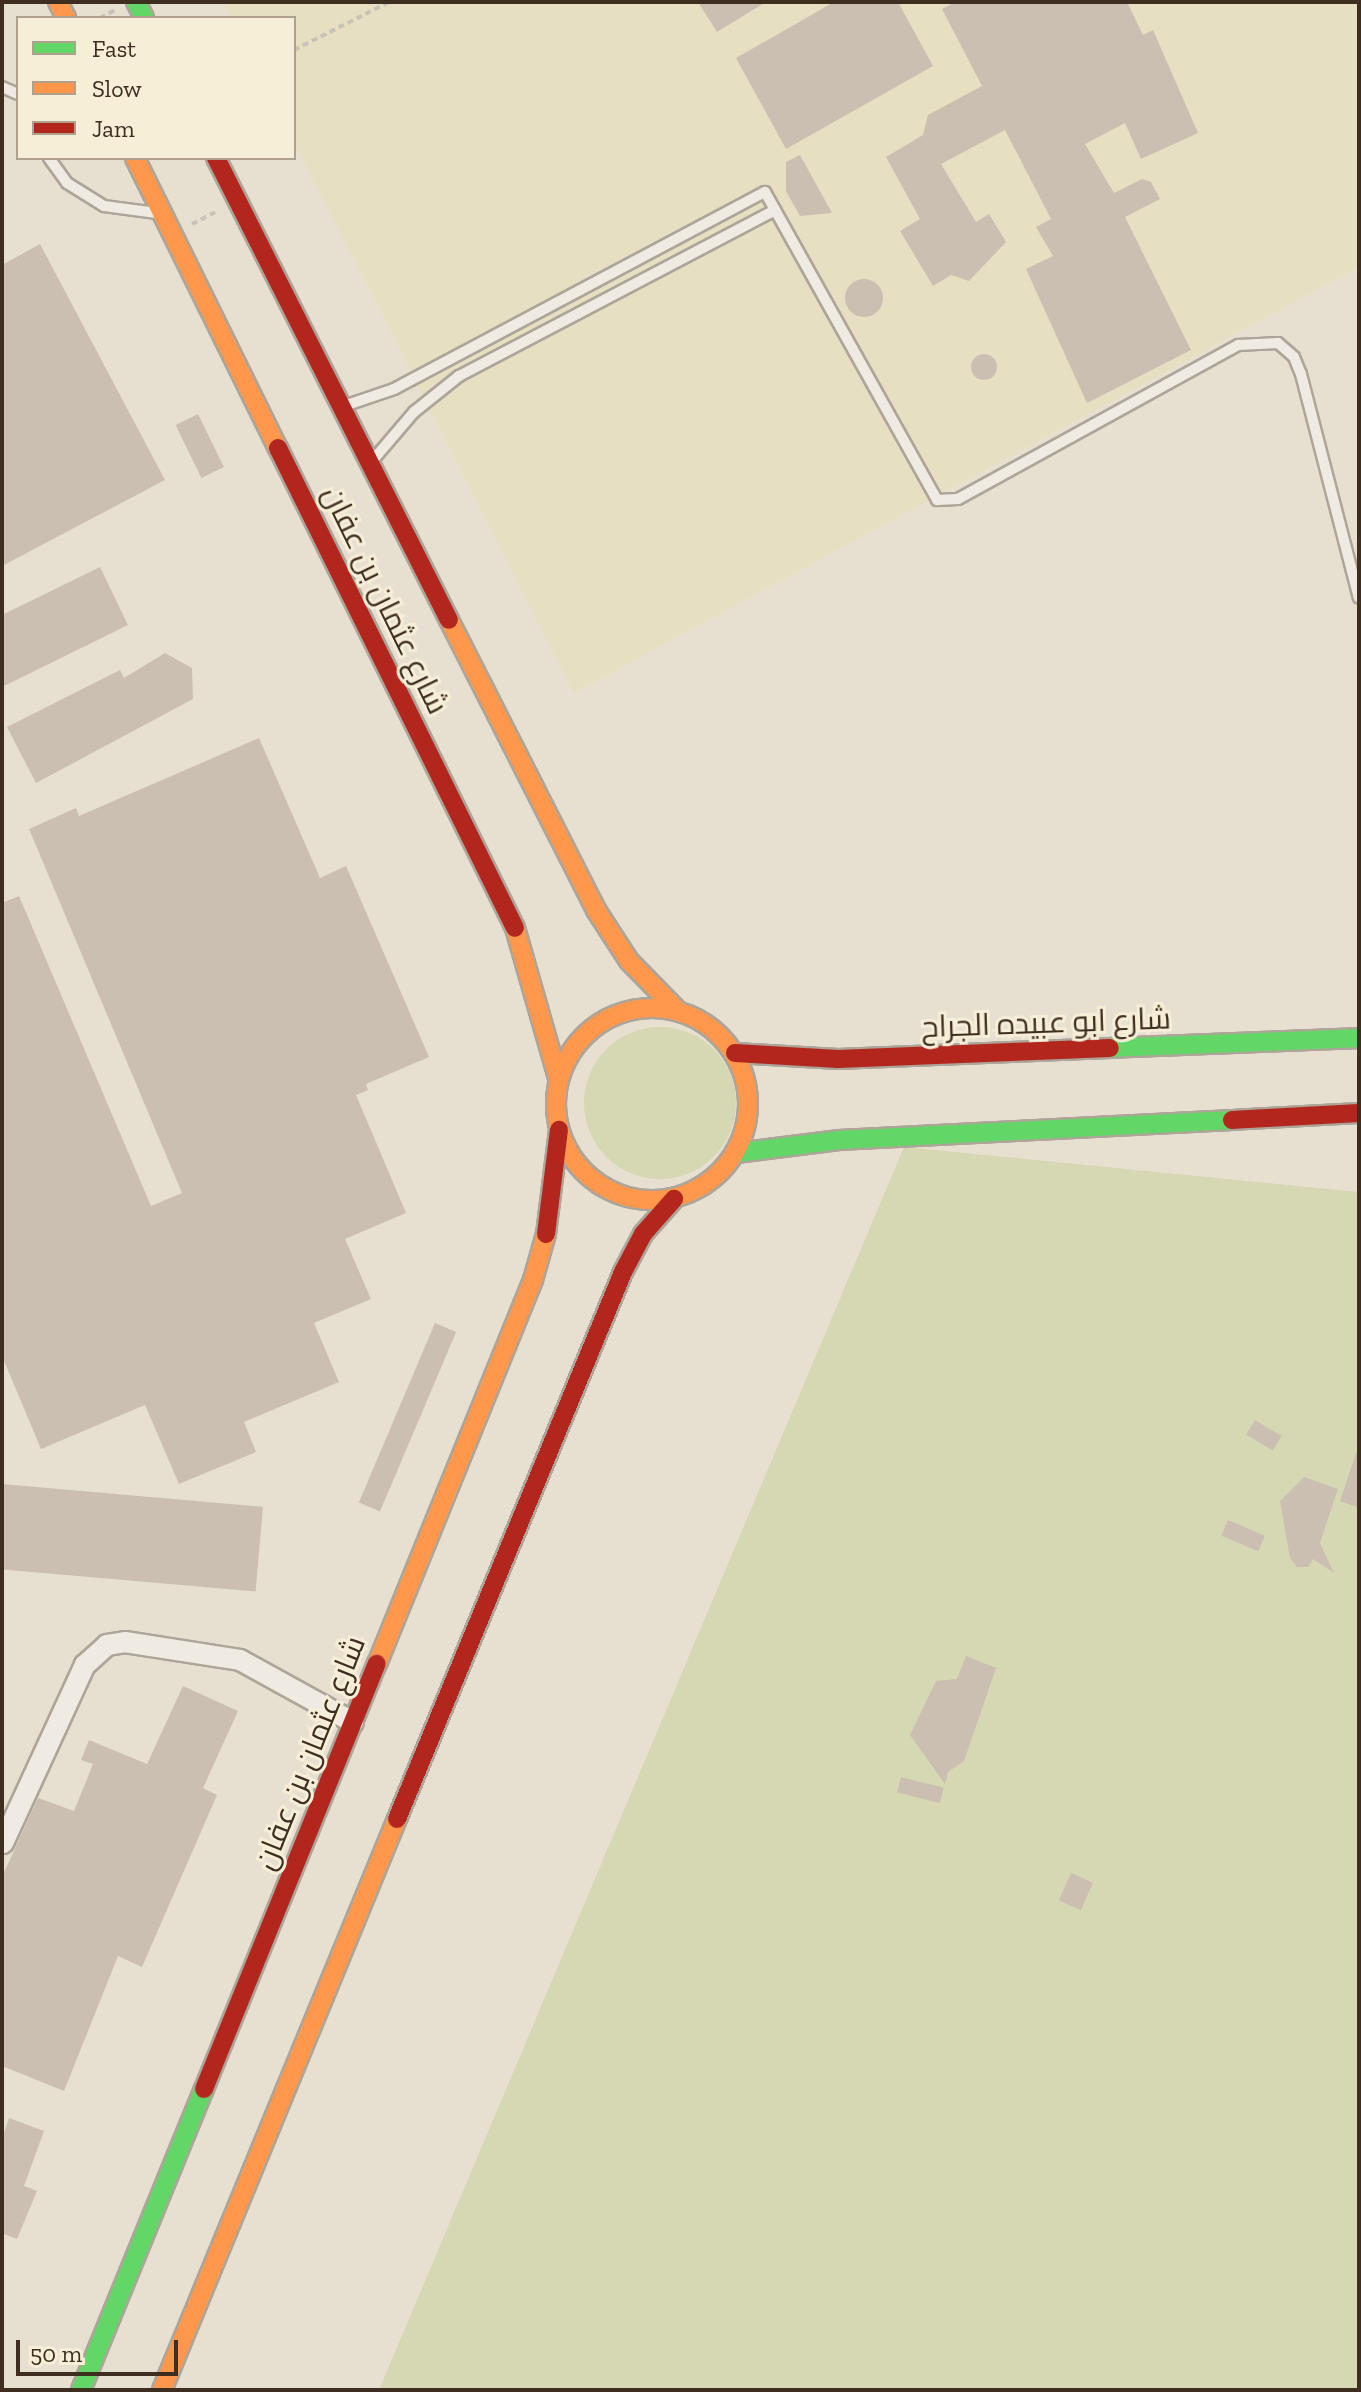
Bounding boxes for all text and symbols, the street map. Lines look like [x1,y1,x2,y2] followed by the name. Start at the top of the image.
[16,16,296,160] legend
[92,34,136,63] text: Fast
[92,74,142,103] text: Slow
[92,114,135,143] text: Jam
[314,480,456,720] street label: شارع عثمان بن عفان
[921,1001,1171,1045] street label: شارع ابو عبيده الجراح
[247,1631,373,1875] street label: شارع عثمان بن عفان
[20,2324,182,2374] scale bar
[30,2339,82,2368] text: 50 m

